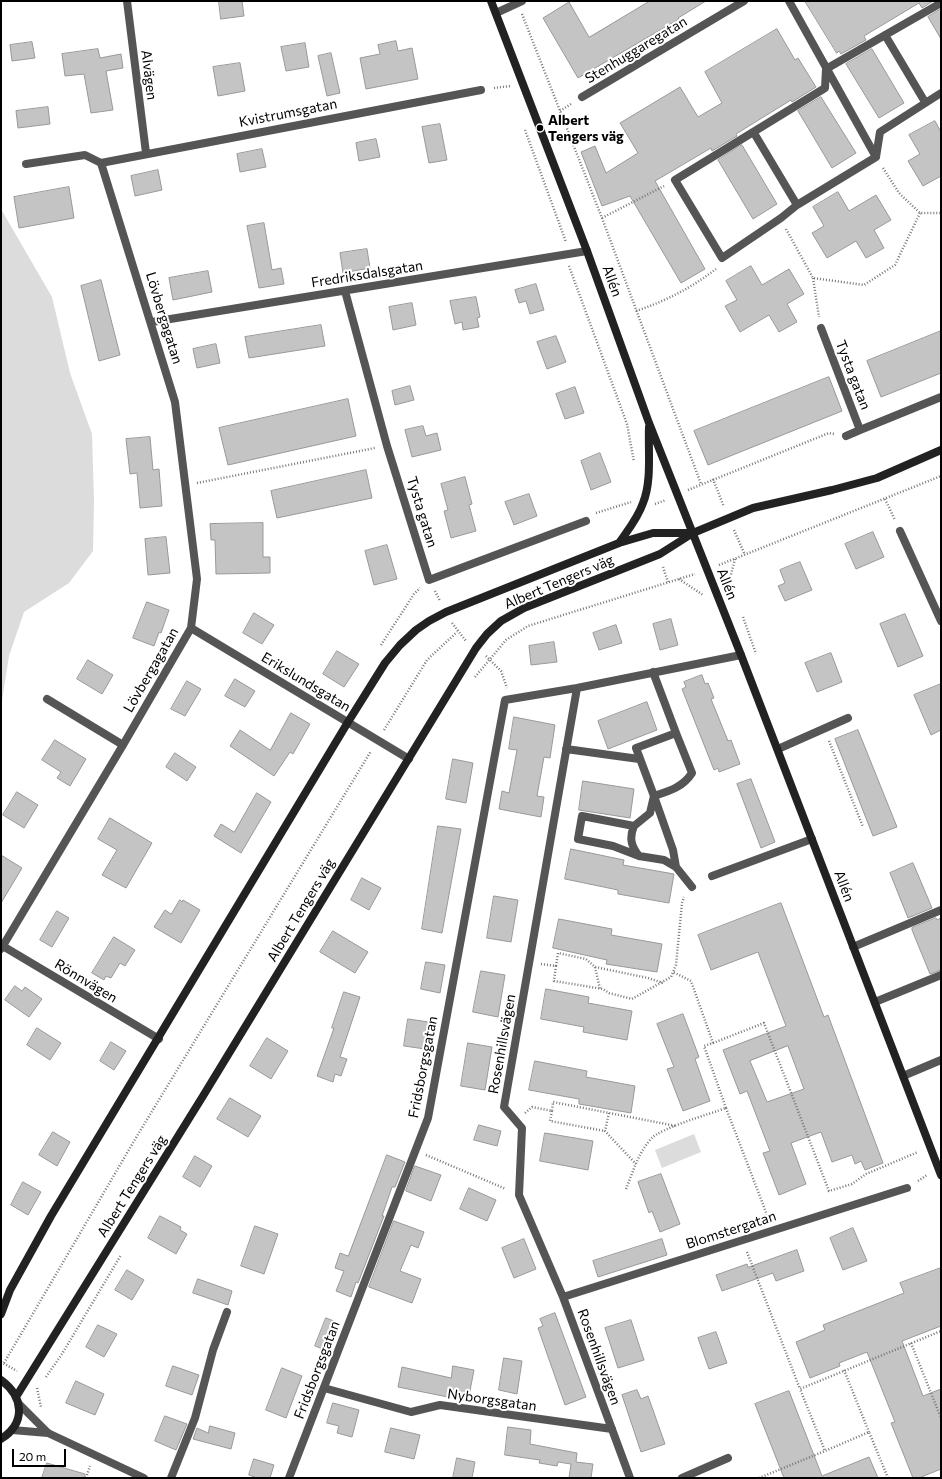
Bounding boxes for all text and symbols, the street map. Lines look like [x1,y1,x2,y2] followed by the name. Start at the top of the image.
[582,13,690,87] street label: Stenhuggaregatan
[138,49,160,101] street label: Alvägen
[237,95,339,131] street label: Kvistrumsgatan
[548,112,624,144] place label: Albert Tengers väg
[535,123,545,133] marker: Albert Tengers väg
[310,257,424,291] street label: Fredriksdalsgatan
[599,263,625,299] street label: Allén
[142,270,186,366] street label: Lövbergagatan
[832,338,874,412] street label: Tysta gatan
[403,475,441,549] street label: Tysta gatan
[502,551,616,613] street label: Albert Tengers väg
[713,566,741,602] street label: Allén
[120,625,182,715] street label: Lövbergagatan
[258,649,354,715] street label: Erikslundsgatan
[264,855,338,965] street label: Albert Tengers väg
[830,868,858,904] street label: Allén
[52,956,120,1006] street label: Rönnvägen
[485,993,519,1095] street label: Rosenhillsvägen
[405,1015,441,1119] street label: Fridsborgsgatan
[94,1132,170,1240] street label: Albert Tengers väg
[684,1207,778,1253] street label: Blomstergatan
[574,1307,624,1407] street label: Rosenhillsvägen
[291,1319,343,1421] street label: Fridsborgsgatan
[446,1385,538,1415] street label: Nyborgsgatan
[14,1441,68,1467] scale bar
[19,1449,46,1463] text: 20 m

